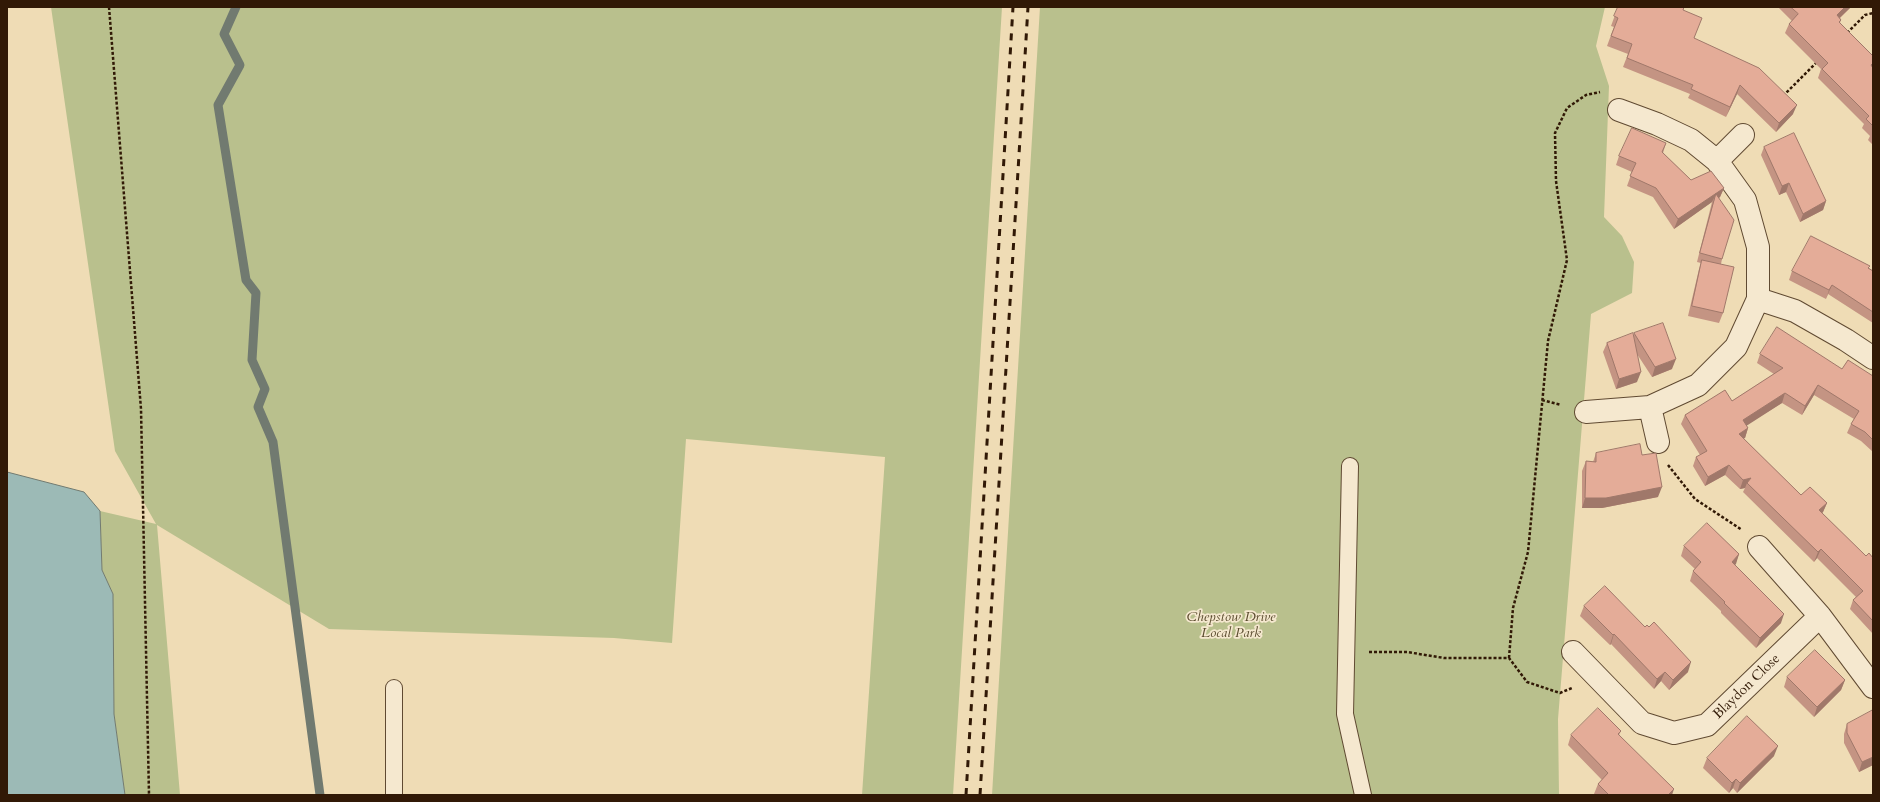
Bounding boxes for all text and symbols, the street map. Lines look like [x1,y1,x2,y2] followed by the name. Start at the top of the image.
[1187,610,1275,642] park label: Chepstow Drive Local Park
[1710,651,1784,723] street label: Blaydon Close

